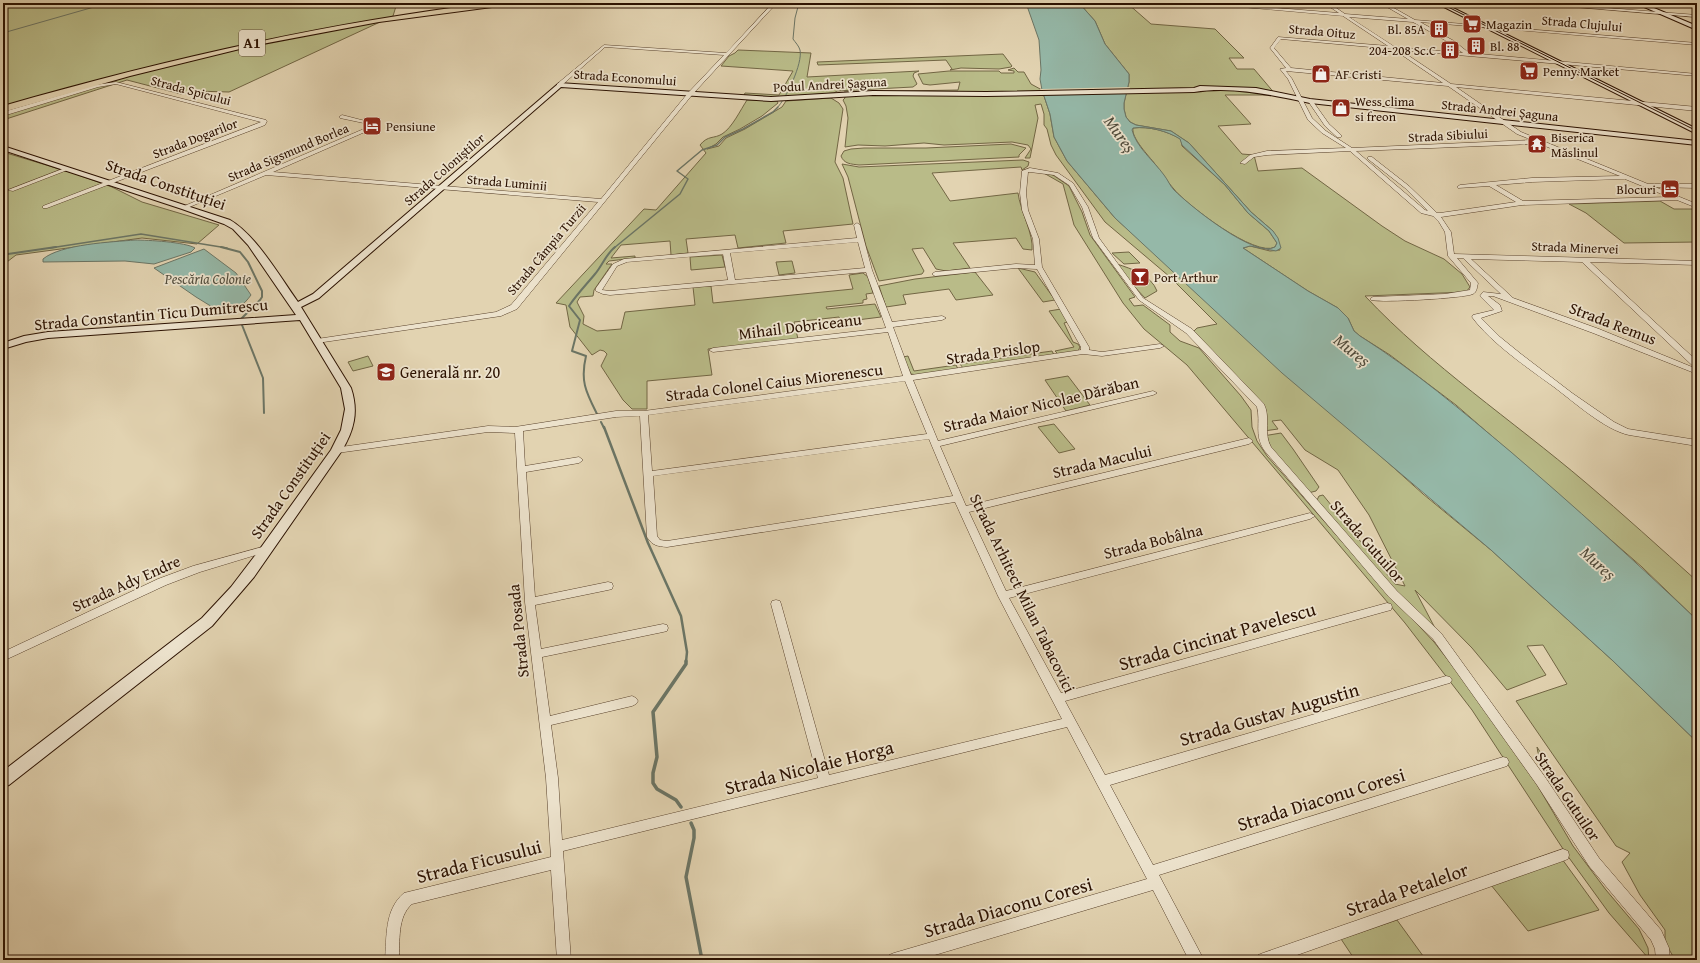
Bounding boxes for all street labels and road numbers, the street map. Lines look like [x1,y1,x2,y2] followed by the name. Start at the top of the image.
[1541,11,1623,37] street label: Strada Clujului
[1288,19,1357,44] street label: Strada Oituz
[239,30,265,56] road number: A1
[573,64,677,91] street label: Strada Economului
[149,71,233,110] street label: Strada Spicului
[773,72,888,97] street label: Podul Andrei Șaguna
[1440,95,1560,126] street label: Strada Andrei Șaguna
[150,113,241,163] street label: Strada Dogarilor
[225,118,352,187] street label: Strada Sigsmund Borlea
[1408,124,1489,147] street label: Strada Sibiului
[400,128,490,210] street label: Strada Coloniștilor
[103,152,230,216] street label: Strada Constituției
[466,170,548,196] street label: Strada Luminii
[502,199,591,299] street label: Strada Câmpia Turzii
[1531,236,1619,259] street label: Strada Minervei
[33,292,269,336] street label: Strada Constantin Ticu Dumitrescu
[1566,295,1660,351] street label: Strada Remus
[737,307,863,345] street label: Mihail Dobriceanu
[945,333,1042,370] street label: Strada Prislop
[664,357,884,407] street label: Strada Colonel Caius Miorenescu
[941,370,1141,438] street label: Strada Maior Nicolae Dărăban
[244,426,336,543] street label: Strada Constituției
[1050,438,1154,484] street label: Strada Macului
[964,489,1082,697] street label: Strada Arhitect Milan Tabacovici
[1325,494,1411,588] street label: Strada Gutuilor
[1101,517,1205,565] street label: Strada Bobâlna
[68,548,184,618] street label: Strada Ady Endre
[501,583,535,679] street label: Strada Posada
[1115,594,1320,678] street label: Strada Cincinat Pavelescu
[1176,675,1362,753] street label: Strada Gustav Augustin
[722,732,896,802] street label: Strada Nicolaie Horga
[1529,747,1607,846] street label: Strada Gutuilor
[1234,760,1408,838] street label: Strada Diaconu Coresi
[414,832,544,890] street label: Strada Ficusului
[1342,855,1472,923] street label: Strada Petalelor
[920,870,1096,944] street label: Strada Diaconu Coresi

